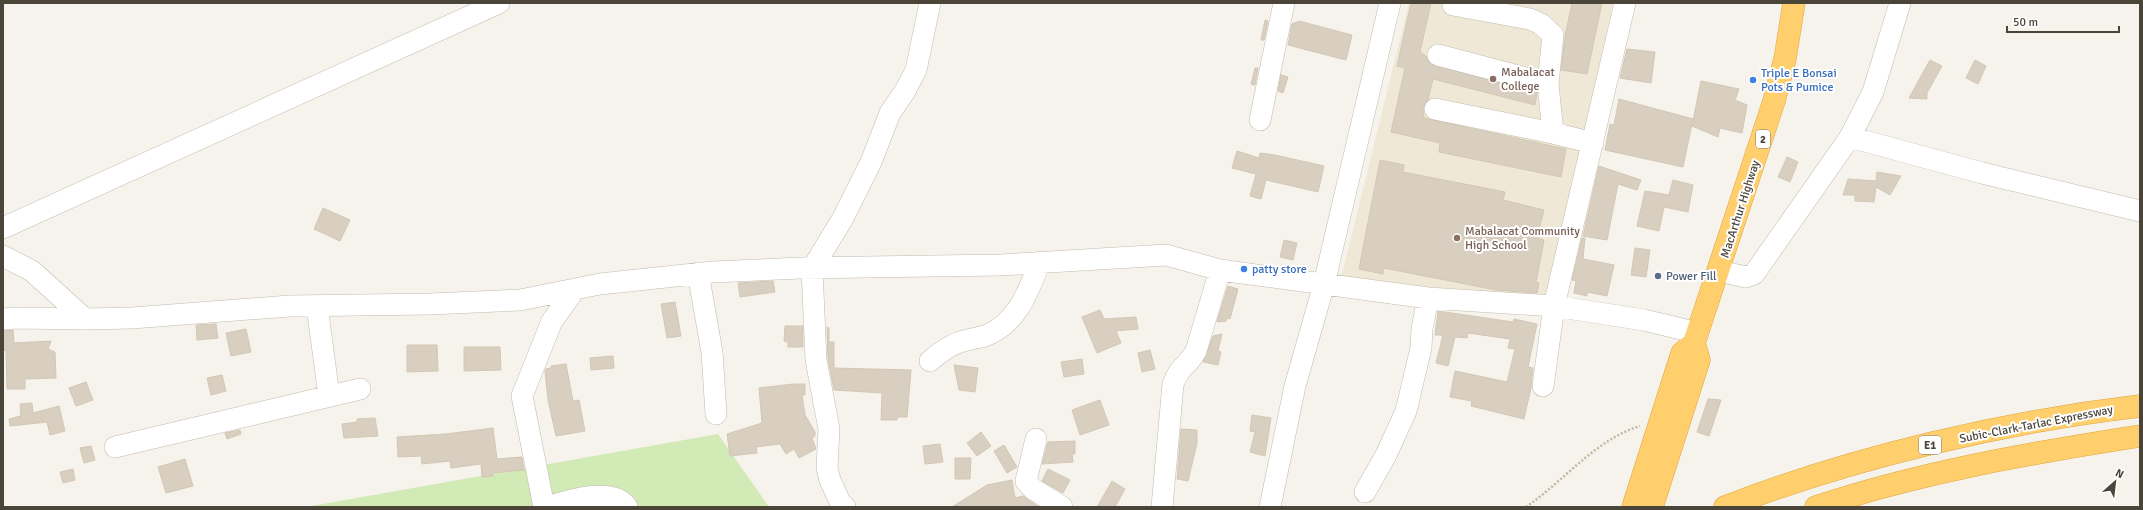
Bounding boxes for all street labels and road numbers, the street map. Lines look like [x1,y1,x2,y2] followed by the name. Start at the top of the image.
[1756,130,1770,148] road number: 2
[1718,158,1763,260] street label: MacArthur Highway
[1958,402,2115,447] street label: Subic-Clark-Tarlac Expressway
[1919,436,1941,454] road number: E1

